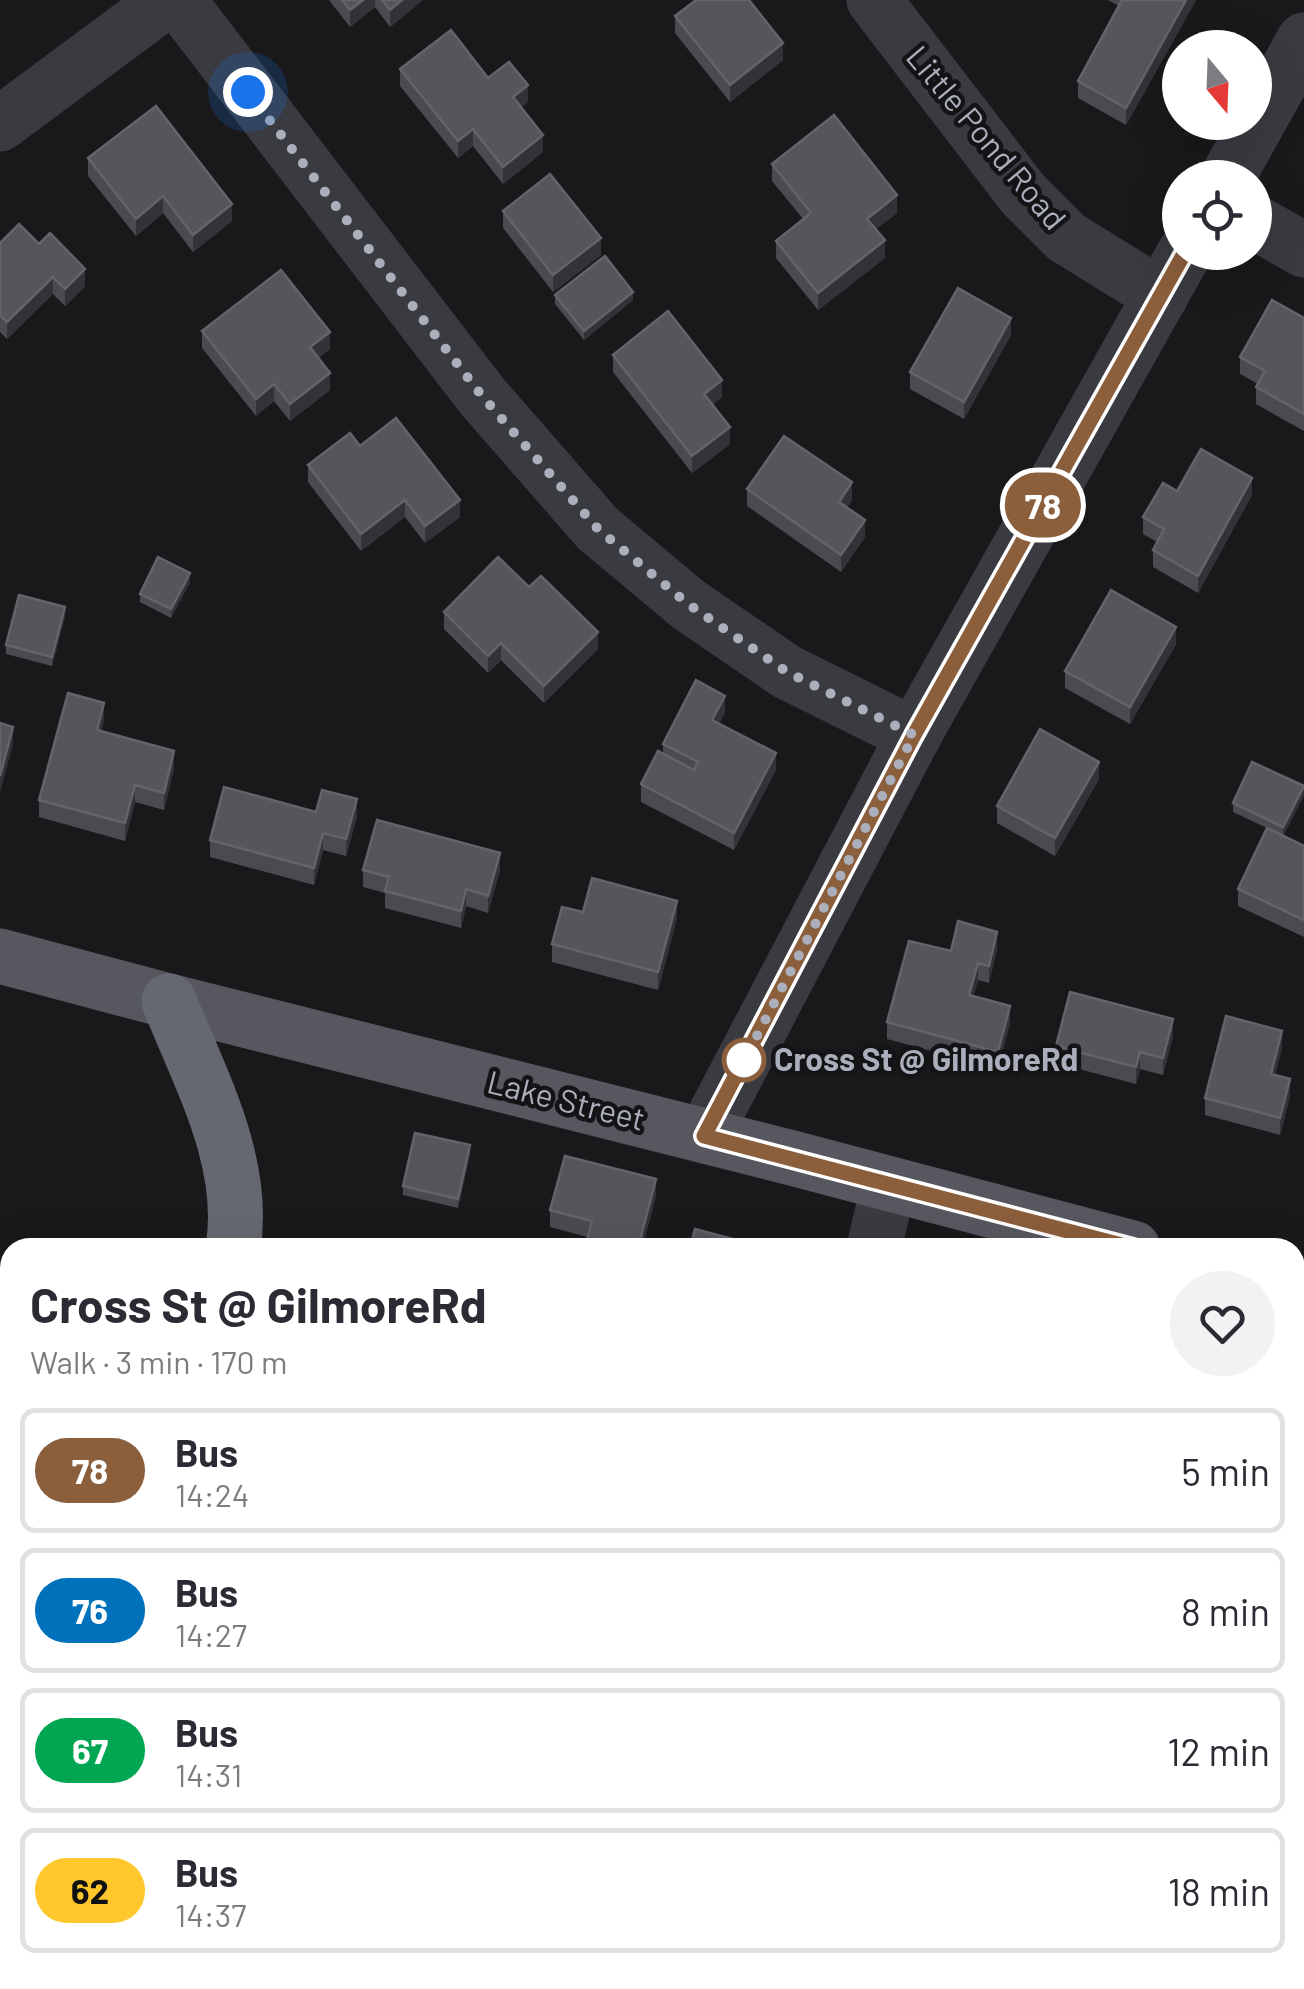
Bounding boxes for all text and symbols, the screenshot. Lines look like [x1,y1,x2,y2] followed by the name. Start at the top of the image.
[1162,30,1272,140] north arrow
[1162,30,1272,270] map controls
[900,37,1075,236] street label: Little Pond Road
[223,67,273,117] your location
[1162,160,1272,270] button: locate
[998,472,1088,538] line badge: 78
[1025,484,1061,526] text: 78
[723,1039,765,1081] marker: Cross St @ GilmoreRd
[774,1039,1078,1077] place label: Cross St @ GilmoreRd
[484,1061,649,1137] street label: Lake Street
[1170,1271,1275,1376] button: heart
[30,1275,487,1333] text: Cross St @ GilmoreRd
[30,1342,287,1380] text: Walk · 3 min · 170 m
[175,1429,238,1475] text: Bus
[1181,1448,1270,1494] text: 5 min
[72,1449,108,1491] text: 78
[175,1475,249,1513] text: 14:24
[175,1569,238,1615] text: Bus
[1181,1588,1270,1634] text: 8 min
[72,1589,108,1631] text: 76
[175,1615,247,1653] text: 14:27
[175,1709,238,1755] text: Bus
[1167,1728,1270,1774] text: 12 min
[72,1729,108,1771] text: 67
[175,1755,242,1793] text: 14:31
[175,1849,238,1895] text: Bus
[1168,1868,1270,1914] text: 18 min
[71,1869,109,1911] text: 62
[175,1895,246,1933] text: 14:37

